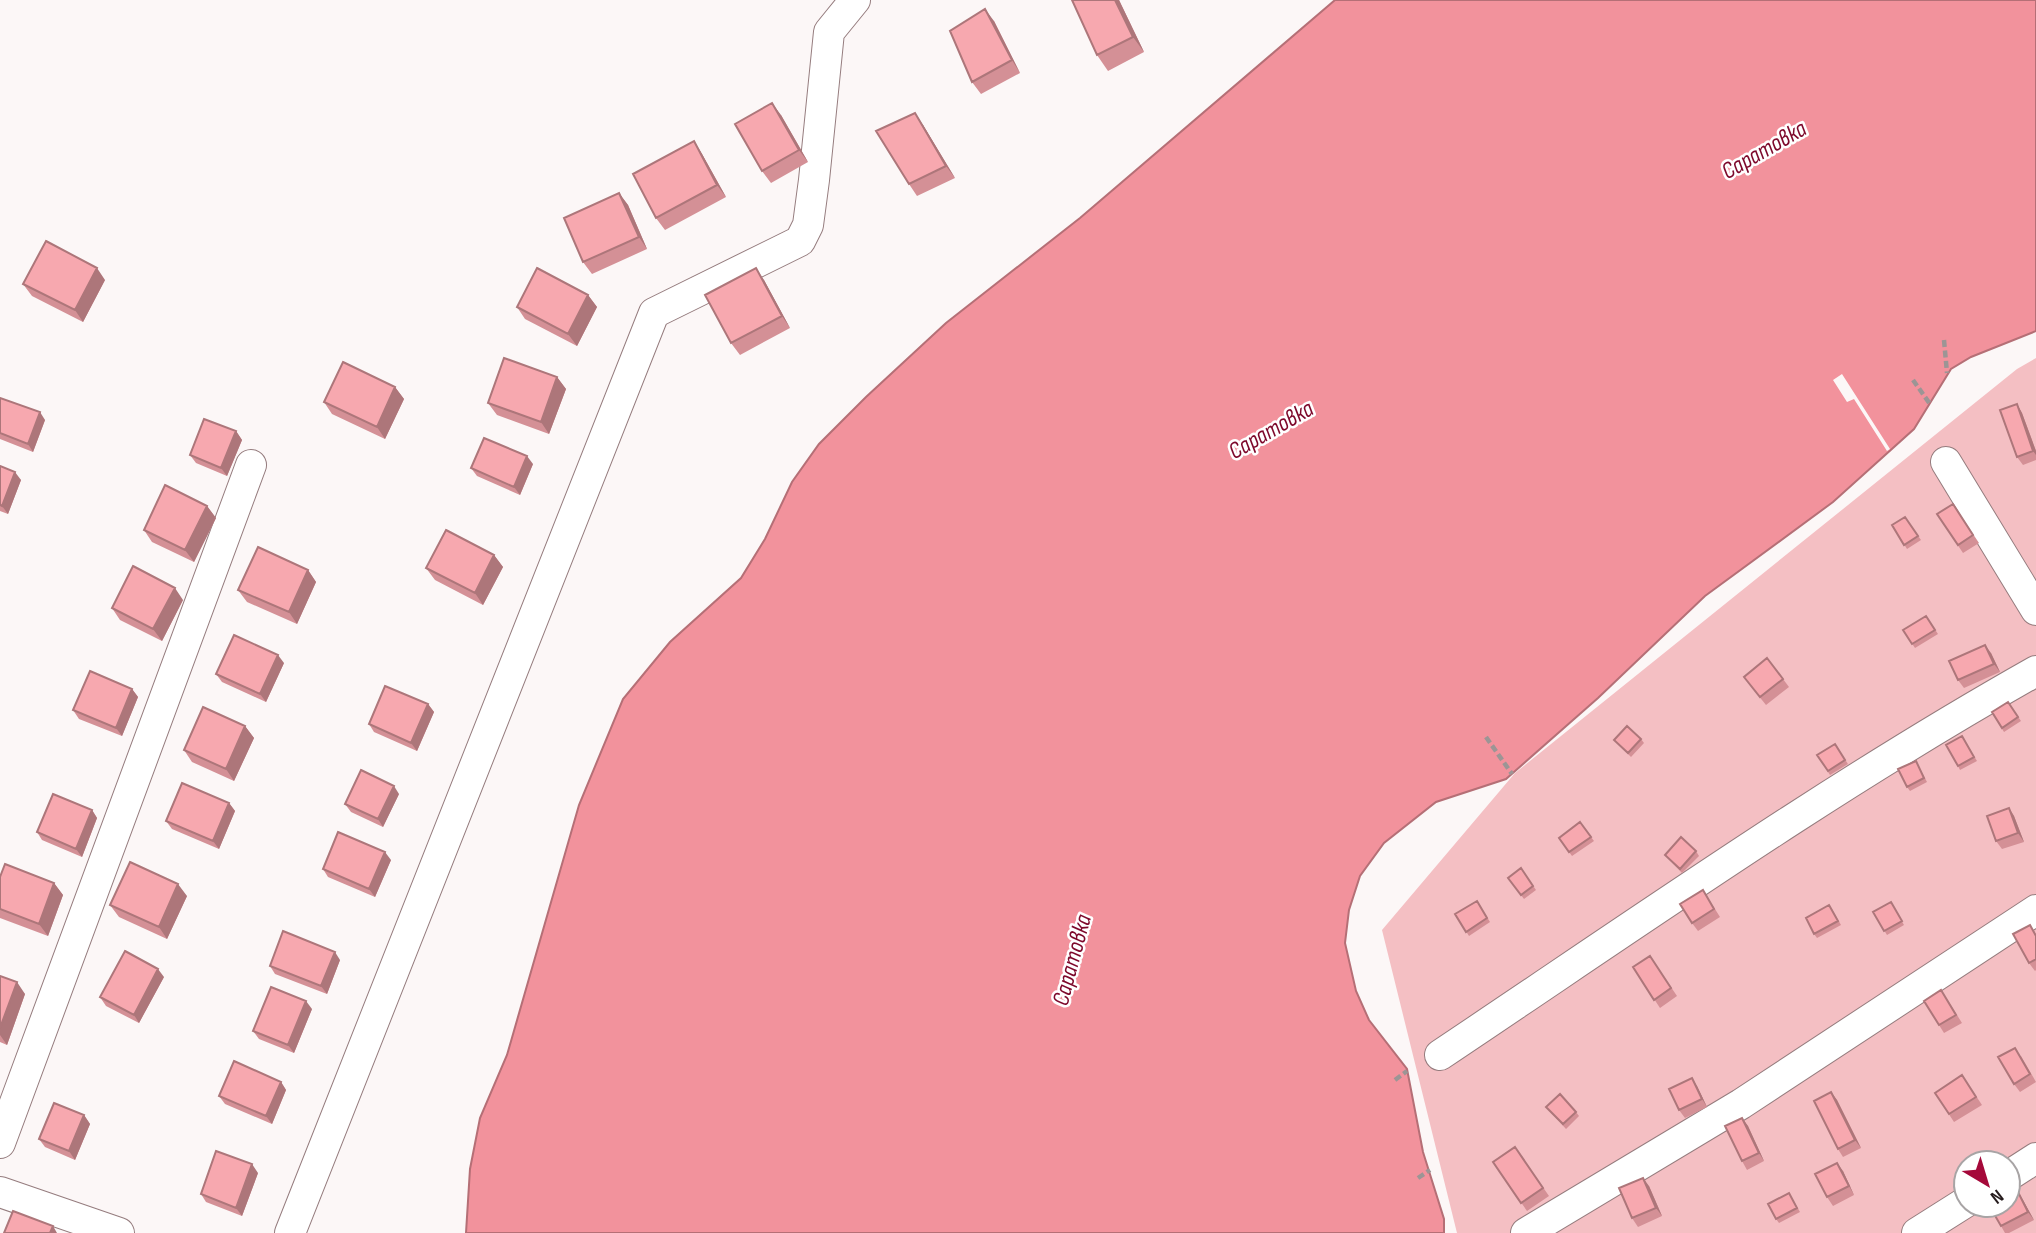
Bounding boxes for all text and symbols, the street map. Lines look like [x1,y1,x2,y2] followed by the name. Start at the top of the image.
[1716,114,1812,186] water label: Саратовка
[1223,394,1319,466] water label: Саратовка
[1046,911,1098,1009] water label: Саратовка
[1952,1149,2022,1219] north arrow
[1985,1184,2008,1208] text: N

